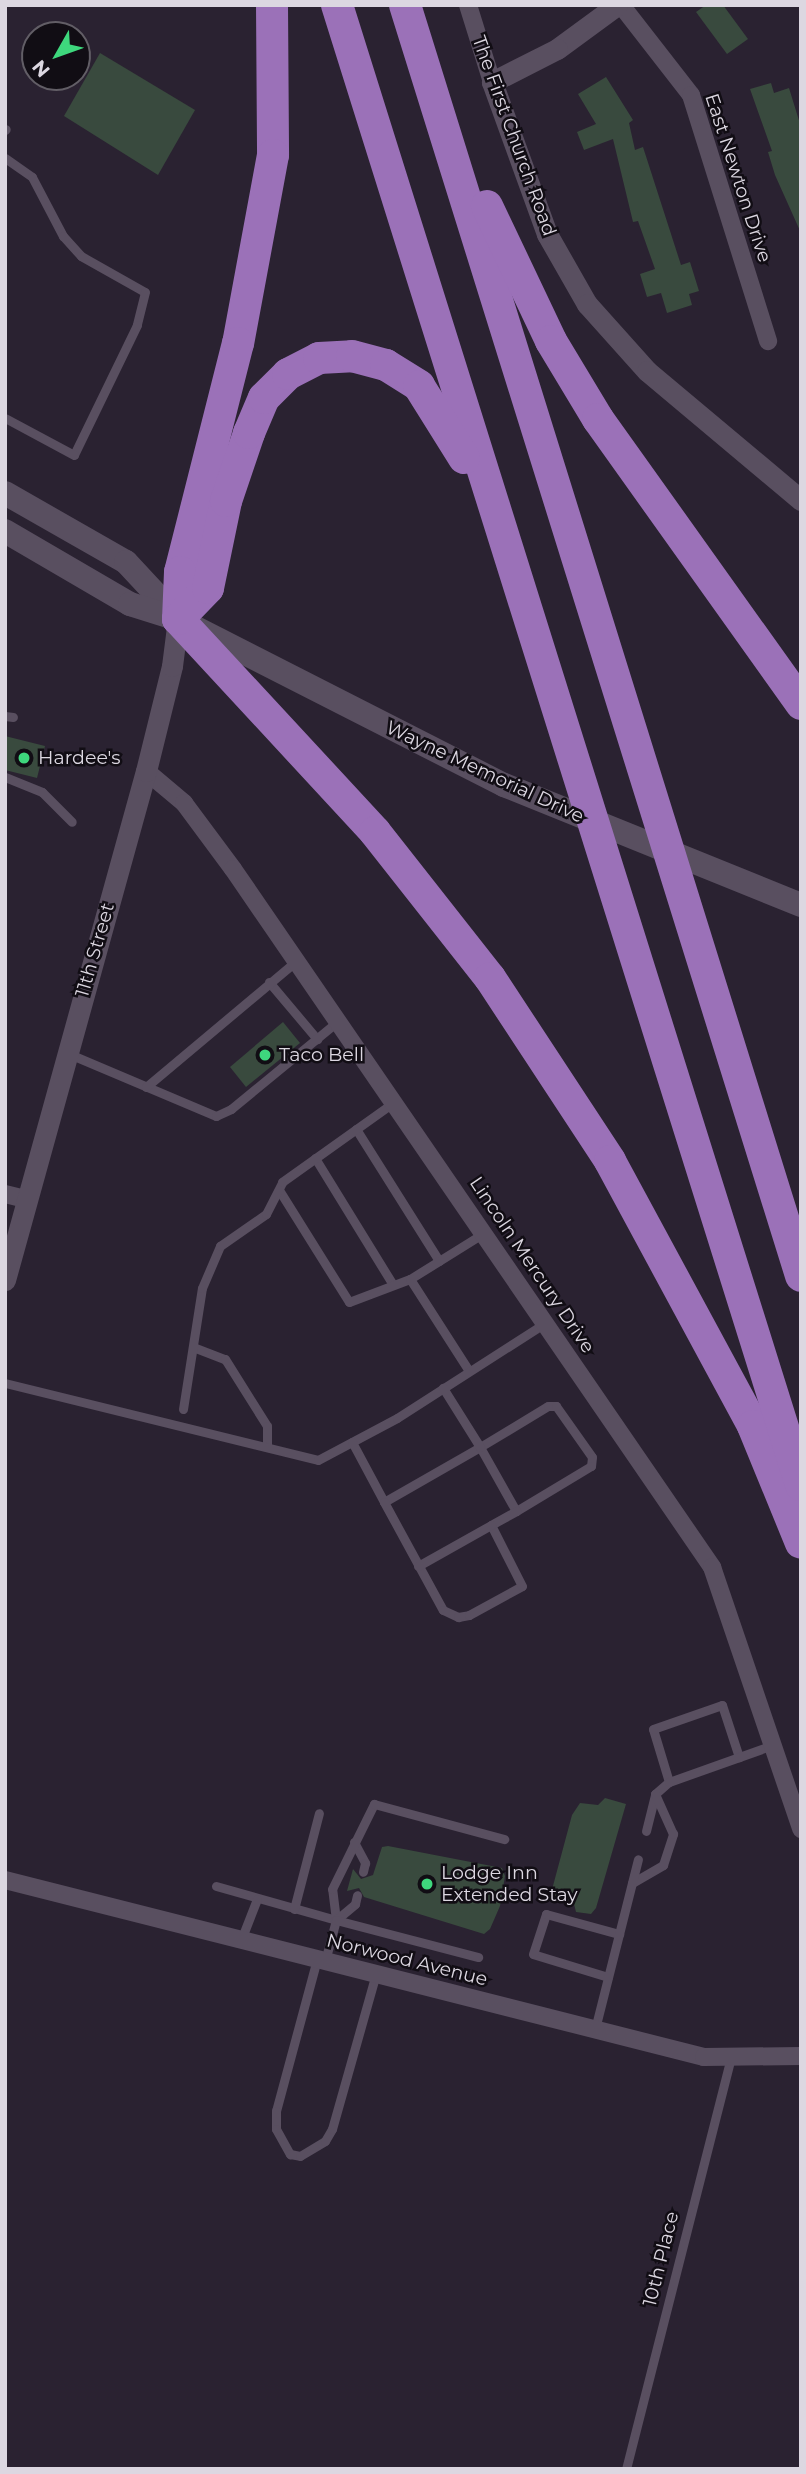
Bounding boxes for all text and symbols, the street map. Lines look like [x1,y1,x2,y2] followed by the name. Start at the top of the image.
[21,21,91,91] north arrow
[467,33,561,239] street label: The First Church Road
[27,55,55,82] text: N
[700,91,776,265] street label: East Newton Drive
[382,716,588,828] street label: Wayne Memorial Drive
[38,747,121,769] place label: Hardee's
[16,750,32,766] marker: Hardee's
[71,900,119,1000] street label: 11th Street
[279,1044,364,1066] place label: Taco Bell
[257,1047,273,1063] marker: Taco Bell
[465,1173,599,1357] street label: Lincoln Mercury Drive
[441,1862,578,1906] place label: Lodge Inn Extended Stay
[419,1876,435,1892] marker: Lodge Inn Extended Stay
[324,1929,490,1991] street label: Norwood Avenue
[638,2209,684,2309] street label: 10th Place

